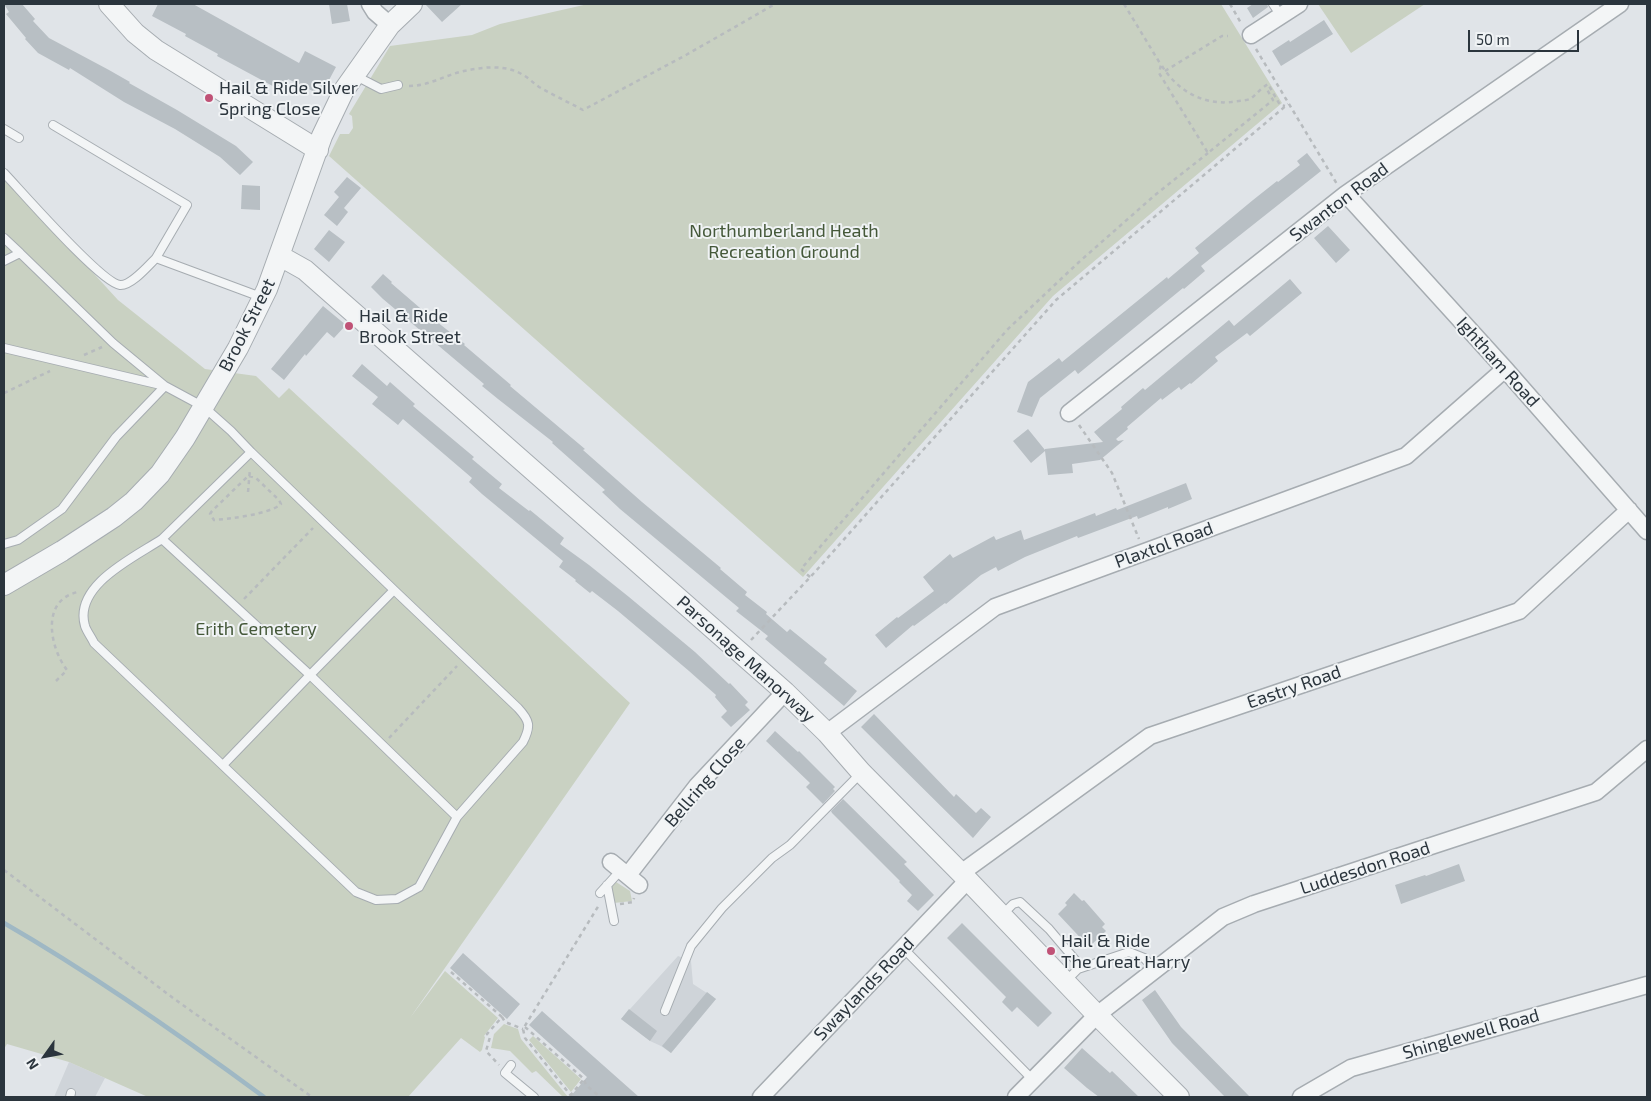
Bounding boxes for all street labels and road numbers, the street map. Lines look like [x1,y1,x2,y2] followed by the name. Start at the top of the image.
[1285,158,1393,246] street label: Swanton Road
[214,275,280,375] street label: Brook Street
[1452,313,1544,411] street label: Ightham Road
[1112,517,1216,573] street label: Plaxtol Road
[672,591,820,727] street label: Parsonage Manorway
[1244,661,1344,713] street label: Eastry Road
[660,733,750,831] street label: Bellring Close
[1297,837,1433,899] street label: Luddesdon Road
[809,933,919,1045] street label: Swaylands Road
[1400,1004,1542,1064] street label: Shinglewell Road

